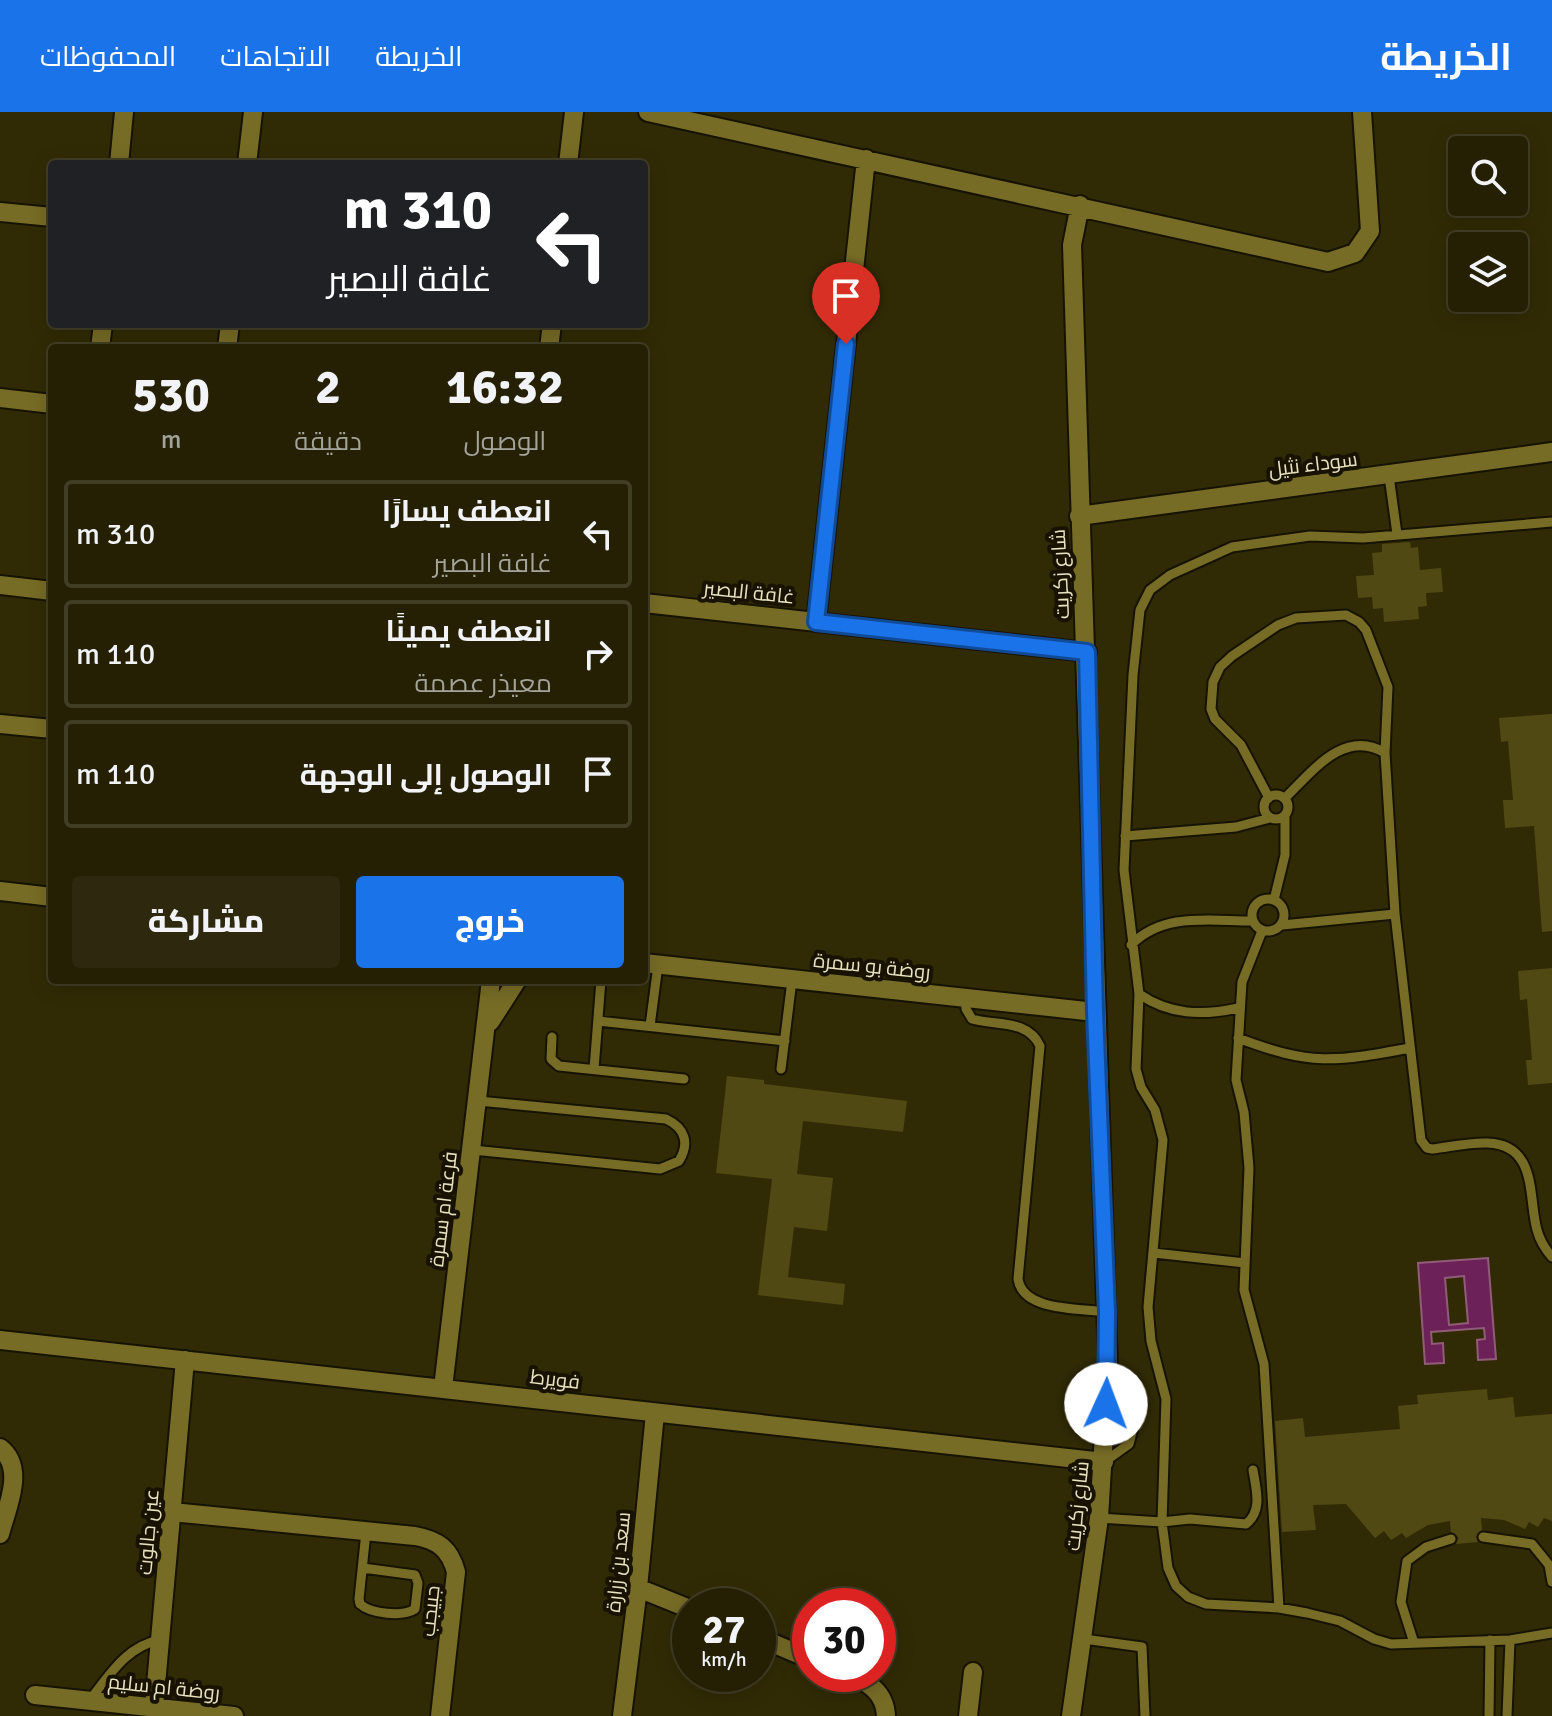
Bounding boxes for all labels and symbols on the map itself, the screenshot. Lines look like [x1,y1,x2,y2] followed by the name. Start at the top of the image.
[812,262,880,344] pin
[1267,447,1359,482] street label: سوداء نثيل
[1046,528,1076,620] street label: شارع زكريت
[701,575,796,610] street label: غافة البصير
[812,948,932,985] street label: روضة بو سمرة
[424,1150,464,1268] street label: فرعة ام سمرة
[1064,1362,1148,1446] position arrow
[528,1364,581,1395] street label: فويرط
[1060,1460,1096,1552] street label: شارع زكريت
[132,1488,165,1576] street label: عين جالوت
[601,1511,636,1614] street label: سعد بن زرارة
[415,1584,446,1638] street label: جبيجب
[792,1588,896,1692] speed limit sign: 30
[107,1669,221,1707] street label: روضة ام سليم

